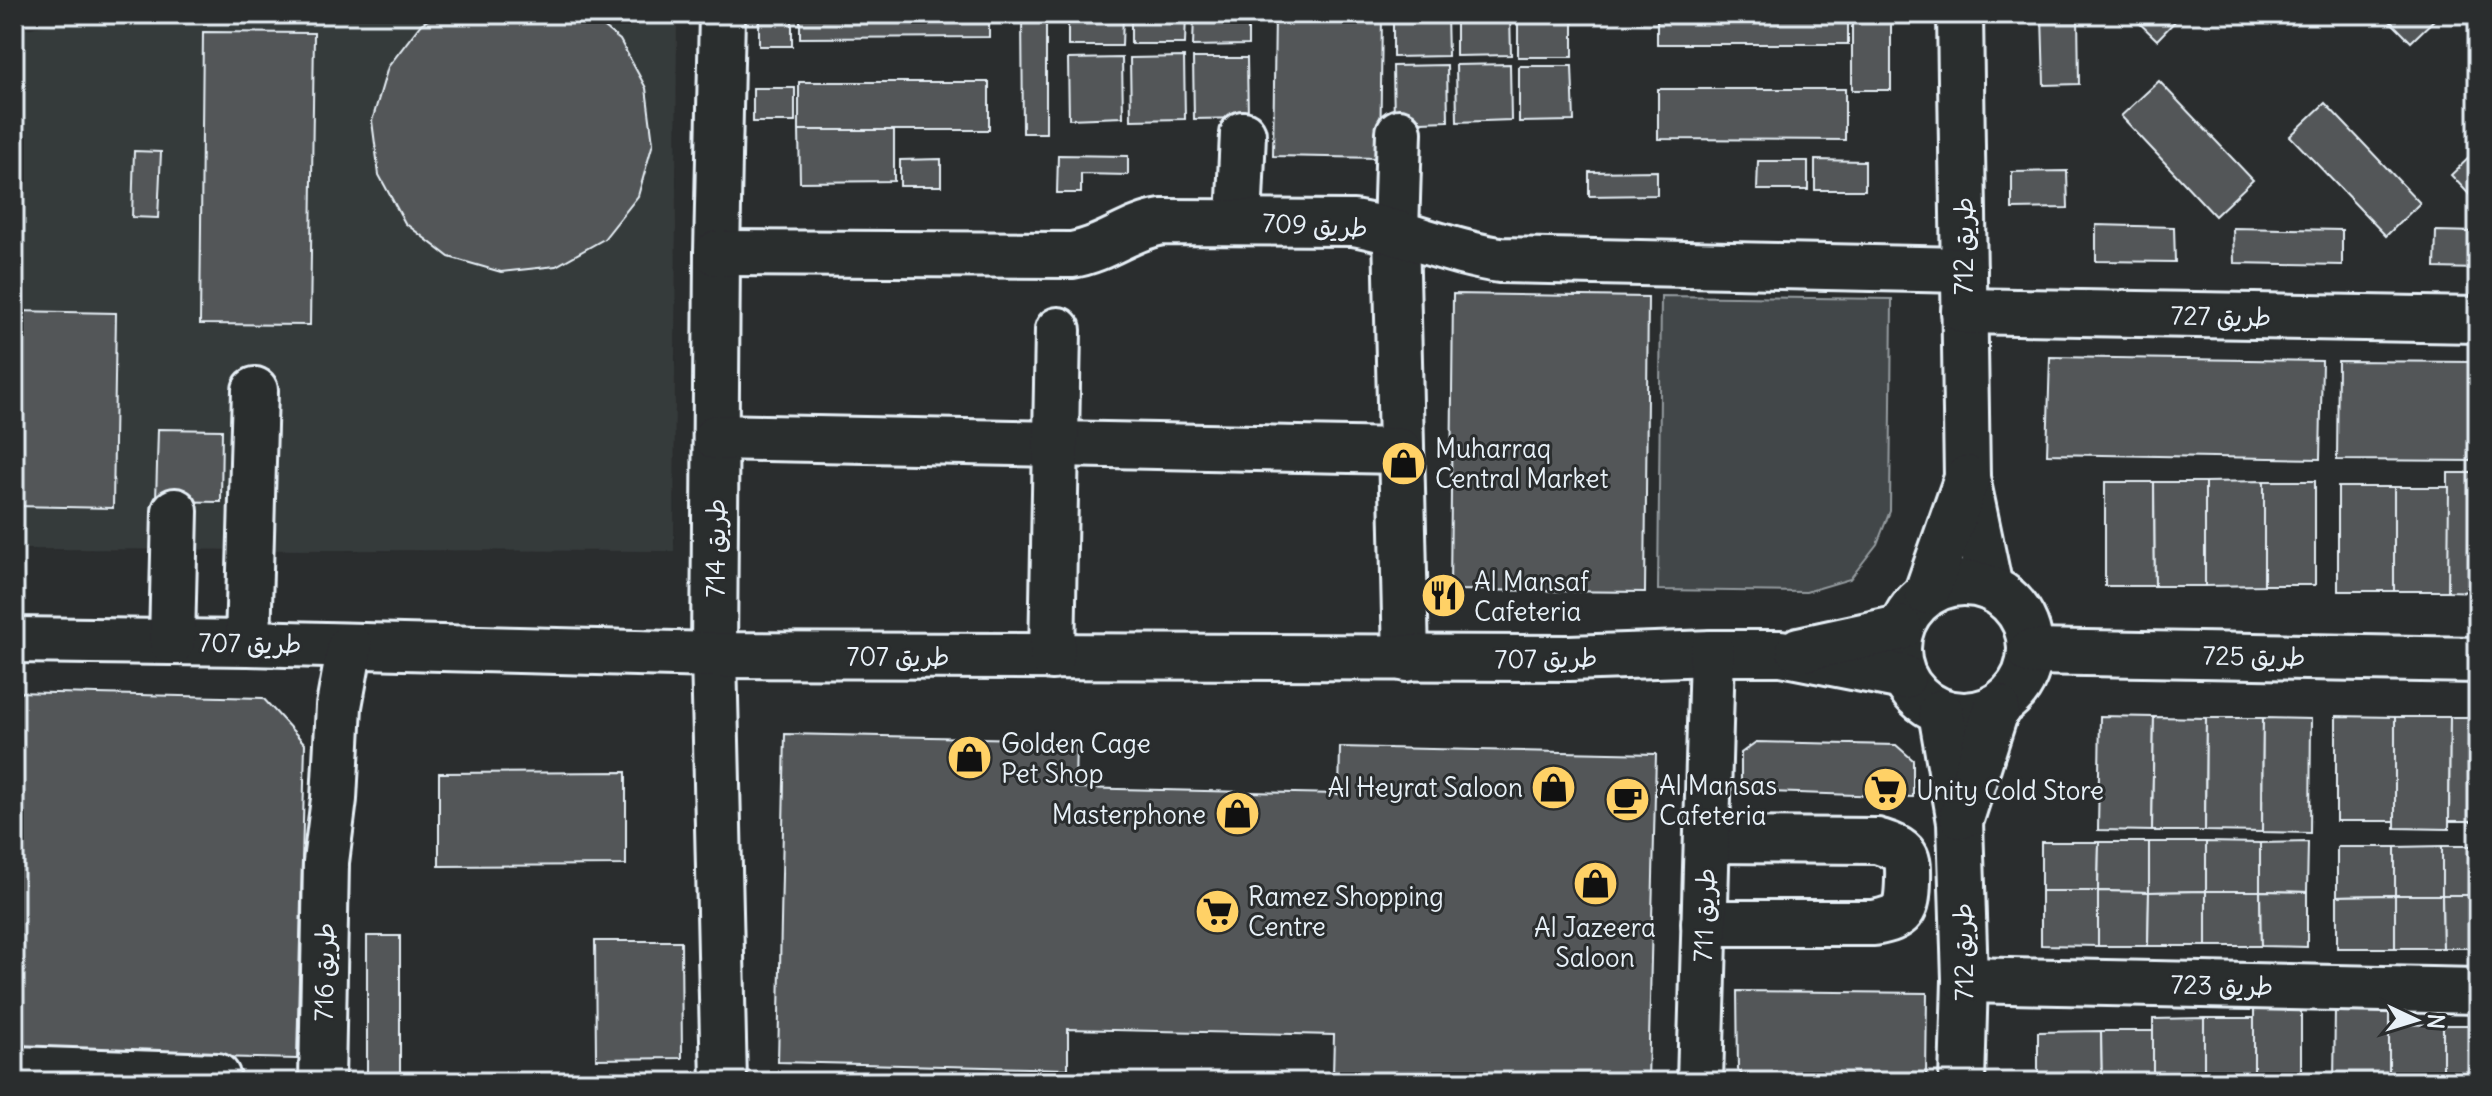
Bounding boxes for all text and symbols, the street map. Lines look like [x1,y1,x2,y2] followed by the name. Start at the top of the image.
[1947,197,1980,295] street label: طريق 712
[1261,206,1369,244] street label: طريق 709
[2170,299,2272,333] street label: طريق 727
[1435,432,1609,495] place label: Muharraq Central Market
[1380,439,1428,487] shop icon: Muharraq Central Market
[699,499,732,597] street label: طريق 714
[1474,565,1589,628] place label: Al Mansaf Cafeteria
[1419,572,1467,620] restaurant icon: Al Mansaf Cafeteria
[198,626,302,660] street label: طريق 707
[2202,639,2306,673] street label: طريق 725
[846,640,950,673] street label: طريق 707
[1494,641,1598,675] street label: طريق 707
[1001,727,1151,790] place label: Golden Cage Pet Shop
[946,734,994,782] shop icon: Golden Cage Pet Shop
[1530,763,1578,811] shop icon: Al Heyrat Saloon
[1861,766,1909,814] supermarket icon: Unity Cold Store
[1659,769,1777,832] place label: Al Mansas Cafeteria
[1328,771,1523,804] place label: Al Heyrat Saloon
[1916,774,2104,807] place label: Unity Cold Store
[1604,776,1652,824] cafe icon: Al Mansas Cafeteria
[1213,790,1261,838] shop icon: Masterphone
[1052,798,1206,831] place label: Masterphone
[1571,860,1619,908] shop icon: Al Jazeera Saloon
[1686,867,1722,963] street label: طريق 711
[1248,880,1444,943] place label: Ramez Shopping Centre
[1193,887,1241,935] supermarket icon: Ramez Shopping Centre
[1946,903,1980,1001] street label: طريق 712
[1534,911,1656,974] place label: Al Jazeera Saloon
[307,922,341,1022] street label: طريق 716
[2170,968,2274,1002] street label: طريق 723
[2376,980,2456,1060] north arrow
[2421,1013,2450,1030] text: N

